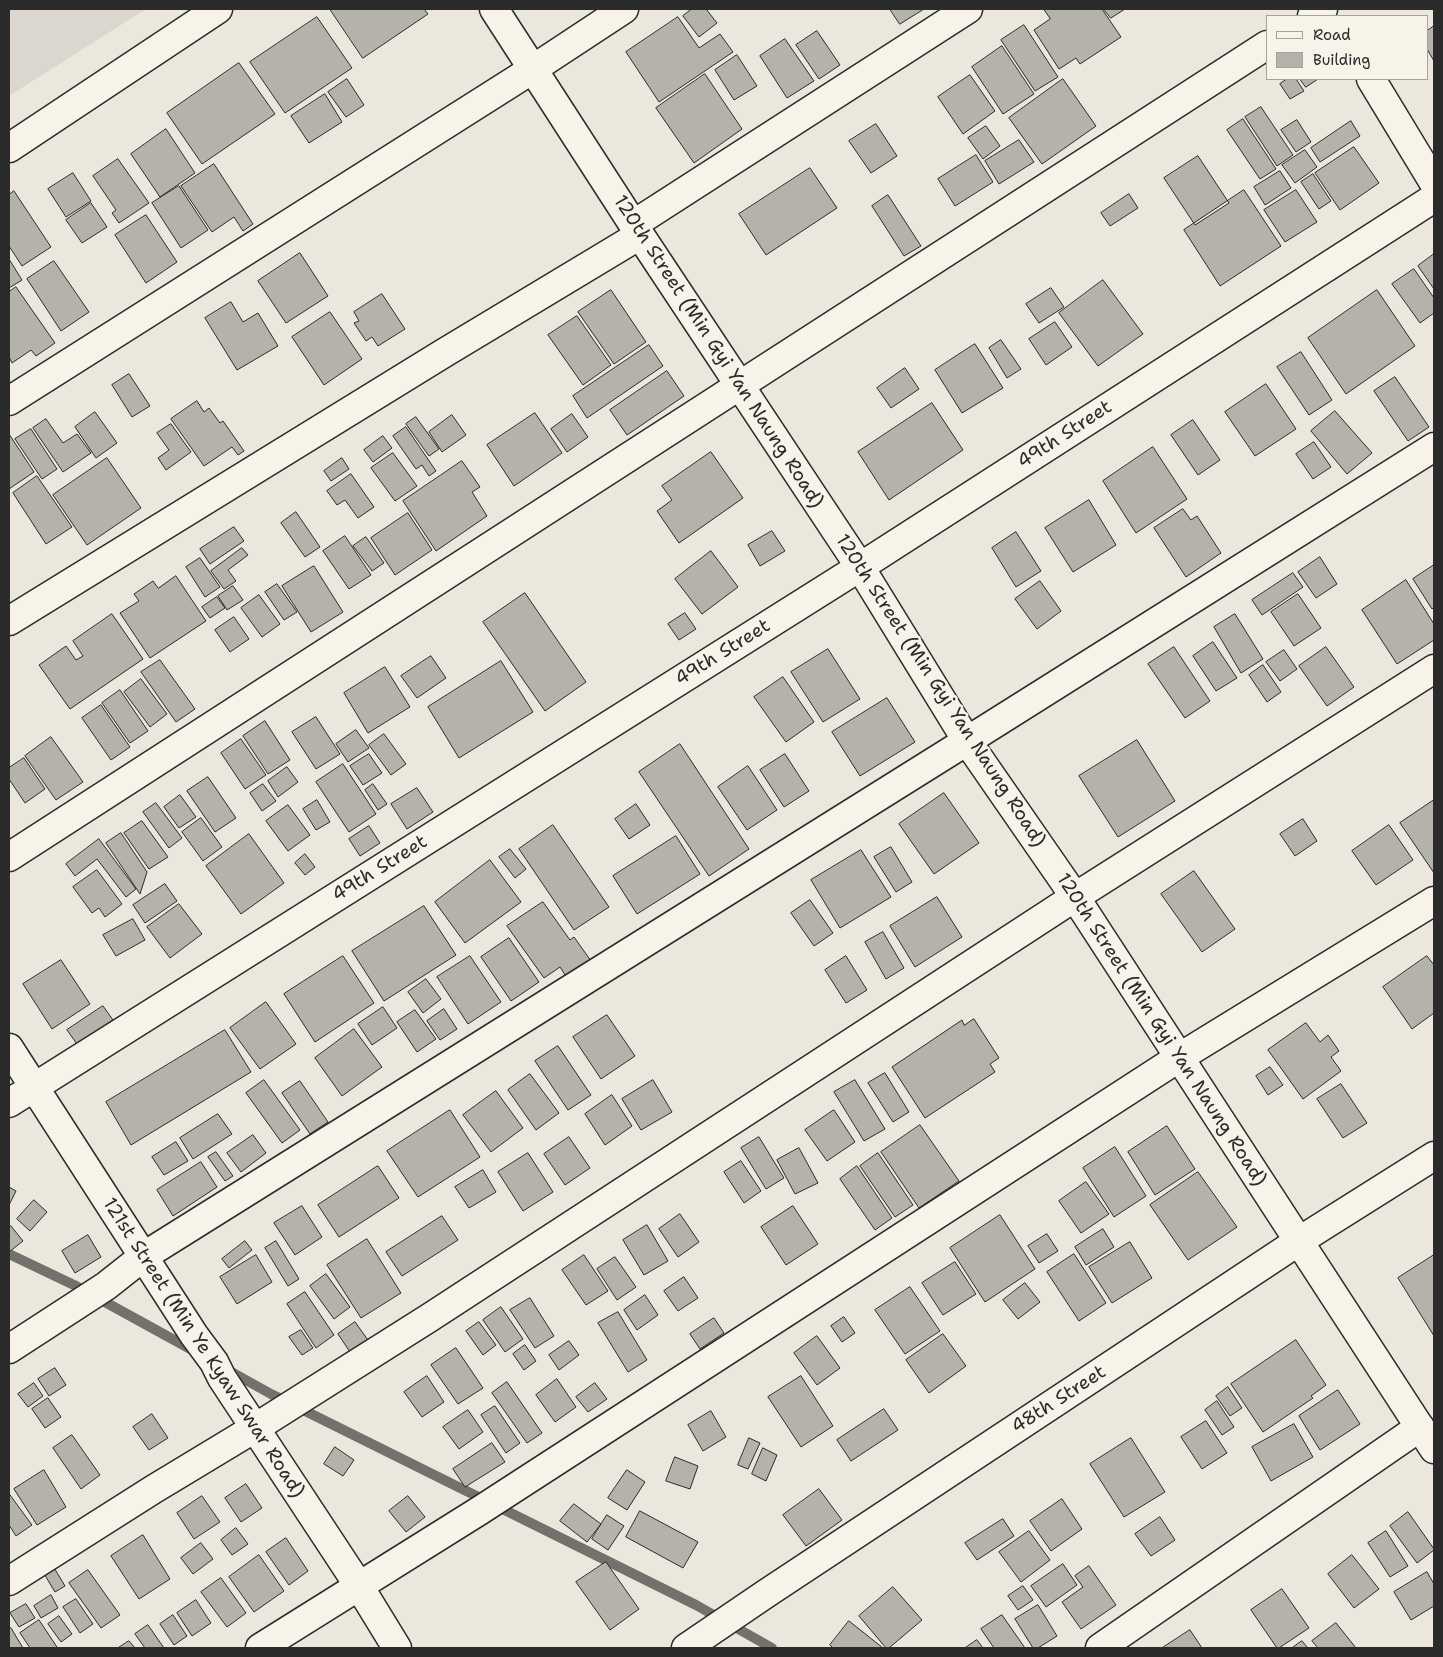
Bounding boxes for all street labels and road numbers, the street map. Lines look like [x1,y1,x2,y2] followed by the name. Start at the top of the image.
[608,191,828,513] street label: 120th Street (Min Gyi Yan Naung Road)
[1014,396,1116,474] street label: 49th Street
[830,530,1050,852] street label: 120th Street (Min Gyi Yan Naung Road)
[671,615,775,691] street label: 49th Street
[328,831,432,907] street label: 49th Street
[1051,869,1271,1191] street label: 120th Street (Min Gyi Yan Naung Road)
[97,1194,309,1502] street label: 121st Street (Min Ye Kyaw Swar Road)
[1008,1361,1110,1439] street label: 48th Street

